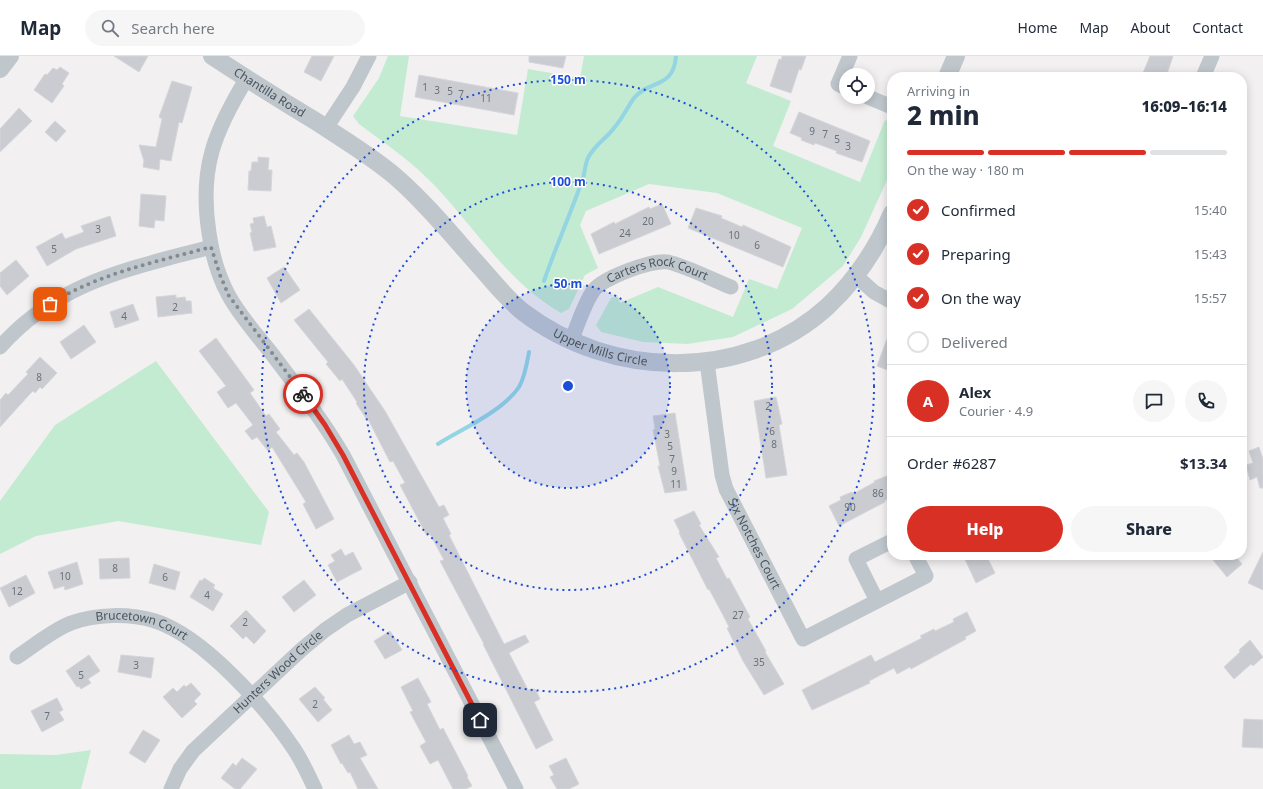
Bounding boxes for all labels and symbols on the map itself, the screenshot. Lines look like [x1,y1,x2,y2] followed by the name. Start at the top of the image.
[231,63,309,121] street label: Chantilla Road
[550,71,586,88] text: 150 m
[422,80,428,94] house number: 1
[434,83,440,97] house number: 3
[447,84,453,98] house number: 5
[458,87,464,101] house number: 7
[480,91,492,105] house number: 11
[809,124,815,138] house number: 9
[822,127,828,141] house number: 7
[834,132,840,146] house number: 5
[845,139,851,153] house number: 3
[550,173,586,190] text: 100 m
[642,214,654,228] house number: 20
[95,222,101,236] house number: 3
[619,226,631,240] house number: 24
[728,228,740,242] house number: 10
[754,238,760,252] house number: 6
[51,242,57,256] house number: 5
[603,253,712,287] text: Carters Rock Court
[605,273,711,291] street label: Carters Rock Court
[554,275,582,292] text: 50 m
[33,287,67,321] pin
[172,300,178,314] house number: 2
[121,309,127,323] house number: 4
[550,324,649,369] street label: Upper Mills Circle
[36,370,42,384] house number: 8
[283,374,323,414] courier
[561,379,575,393] centre of rings
[765,399,771,413] house number: 2
[769,424,775,438] house number: 6
[664,427,670,441] house number: 3
[771,437,777,451] house number: 8
[667,439,673,453] house number: 5
[669,452,675,466] house number: 7
[671,464,677,478] house number: 9
[670,477,682,491] house number: 11
[872,486,884,500] house number: 86
[724,495,785,593] street label: Six Notches Court
[844,500,856,514] house number: 90
[112,561,118,575] house number: 8
[59,569,71,583] house number: 10
[162,570,168,584] house number: 6
[11,584,23,598] house number: 12
[204,588,210,602] house number: 4
[94,607,192,644] street label: Brucetown Court
[732,608,744,622] house number: 27
[242,615,248,629] house number: 2
[229,626,326,717] street label: Hunters Wood Circle
[753,655,765,669] house number: 35
[133,658,139,672] house number: 3
[78,668,84,682] house number: 5
[312,697,318,711] house number: 2
[463,703,497,737] pin
[44,709,50,723] house number: 7

